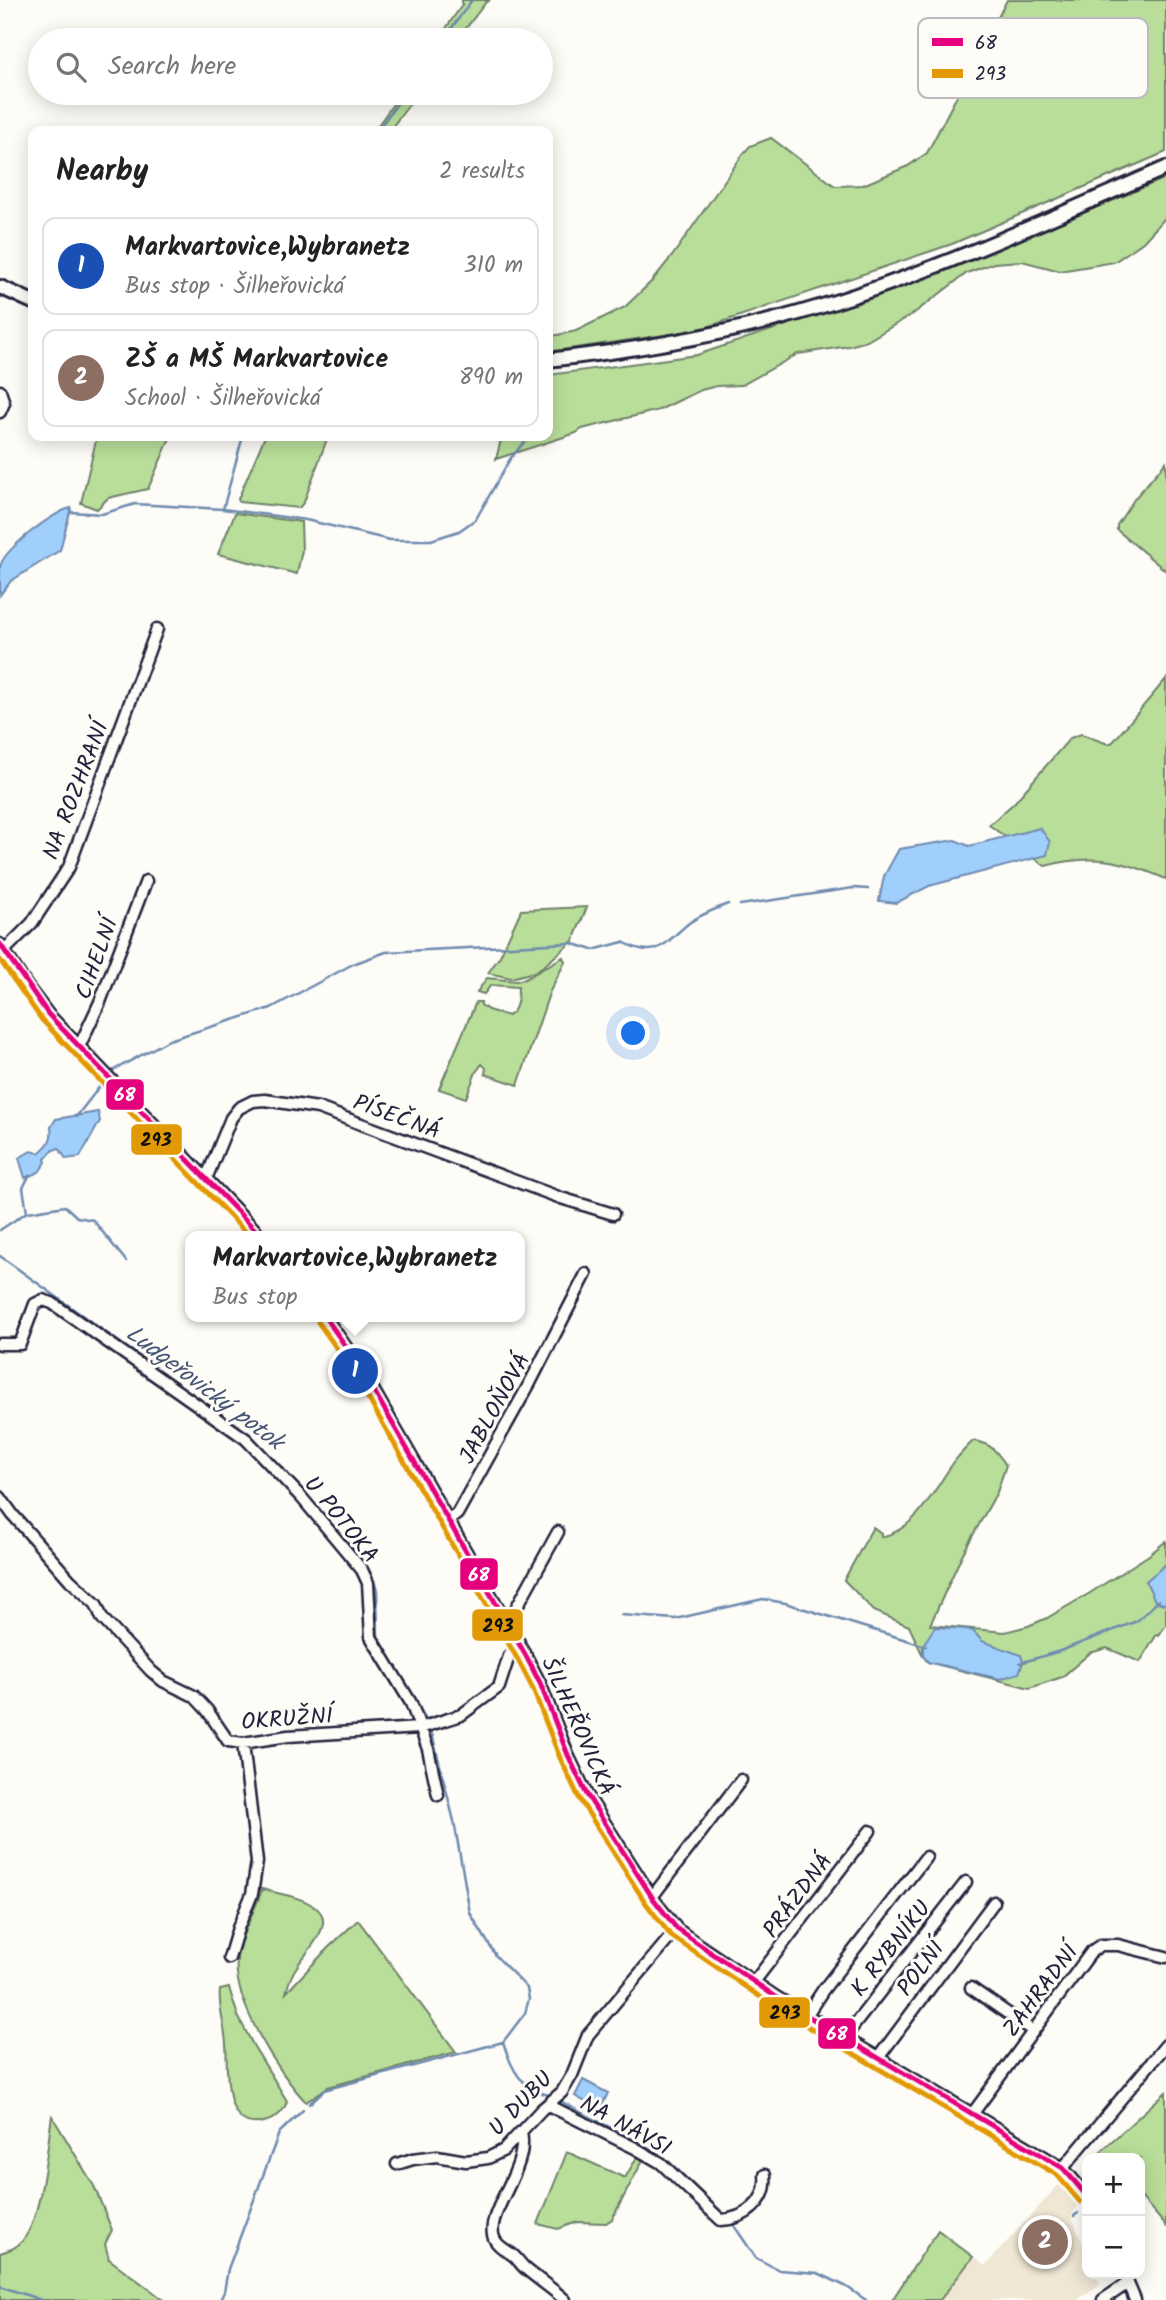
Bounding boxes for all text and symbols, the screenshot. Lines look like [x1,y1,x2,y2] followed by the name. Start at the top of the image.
[918,18,1148,98] legend
[28,28,553,105] search box
[975,29,998,59] text: 68
[108,46,236,88] text: Search here
[52,48,90,86] icon: search
[975,60,1006,90] text: 293
[56,148,148,196] text: Nearby
[439,154,525,190] text: 2 results
[125,227,410,269] text: Markvartovice,Wybranetz
[78,248,84,284] text: 1
[464,248,523,284] text: 310 m
[125,269,344,305] text: Bus stop · Šilheřovická
[125,339,388,381] text: ZŠ a MŠ Markvartovice
[74,360,88,396] text: 2
[459,360,523,396] text: 890 m
[125,381,321,417] text: School · Šilheřovická
[34,712,121,865] street label: NA ROZHRANÍ
[66,909,131,1005] street label: CIHELNÍ
[616,1016,650,1050] your location
[105,1078,145,1111] line badge: 68
[114,1081,137,1111] text: 68
[348,1085,445,1150] street label: PÍSEČNÁ
[130,1123,183,1156] line badge: 293
[140,1126,172,1156] text: 293
[185,1231,525,1322] popup
[213,1238,497,1280] text: Markvartovice,Wybranetz
[213,1280,297,1316] text: Bus stop
[117,1316,295,1463] water label: Ludgeřovický potok
[332,1345,378,1397] pin: 1
[450,1347,541,1471] street label: JABLOŇOVÁ
[294,1469,387,1572] street label: U POTOKA
[459,1557,499,1591] line badge: 68
[468,1561,491,1591] text: 68
[471,1608,524,1642] line badge: 293
[482,1612,514,1642] text: 293
[530,1652,624,1802] street label: ŠILHEŘOVICKÁ
[240,1699,338,1741] street label: OKRUŽNÍ
[755,1846,843,1946] street label: PRÁZDNÁ
[842,1893,941,2005] street label: K RYBNÍKU
[889,1931,957,2005] street label: POLNÍ
[995,1934,1091,2045] street label: ZAHRADNÍ
[758,1996,811,2029] line badge: 293
[769,1999,801,2029] text: 293
[817,2017,857,2050] line badge: 68
[826,2020,849,2050] text: 68
[481,2063,562,2146] street label: U DUBU
[573,2087,677,2167] street label: NA NÁVSI
[1082,2153,1145,2279] map controls
[1082,2153,1145,2216] button: +
[1022,2216,1068,2268] pin: 2
[1082,2216,1145,2279] button: −

